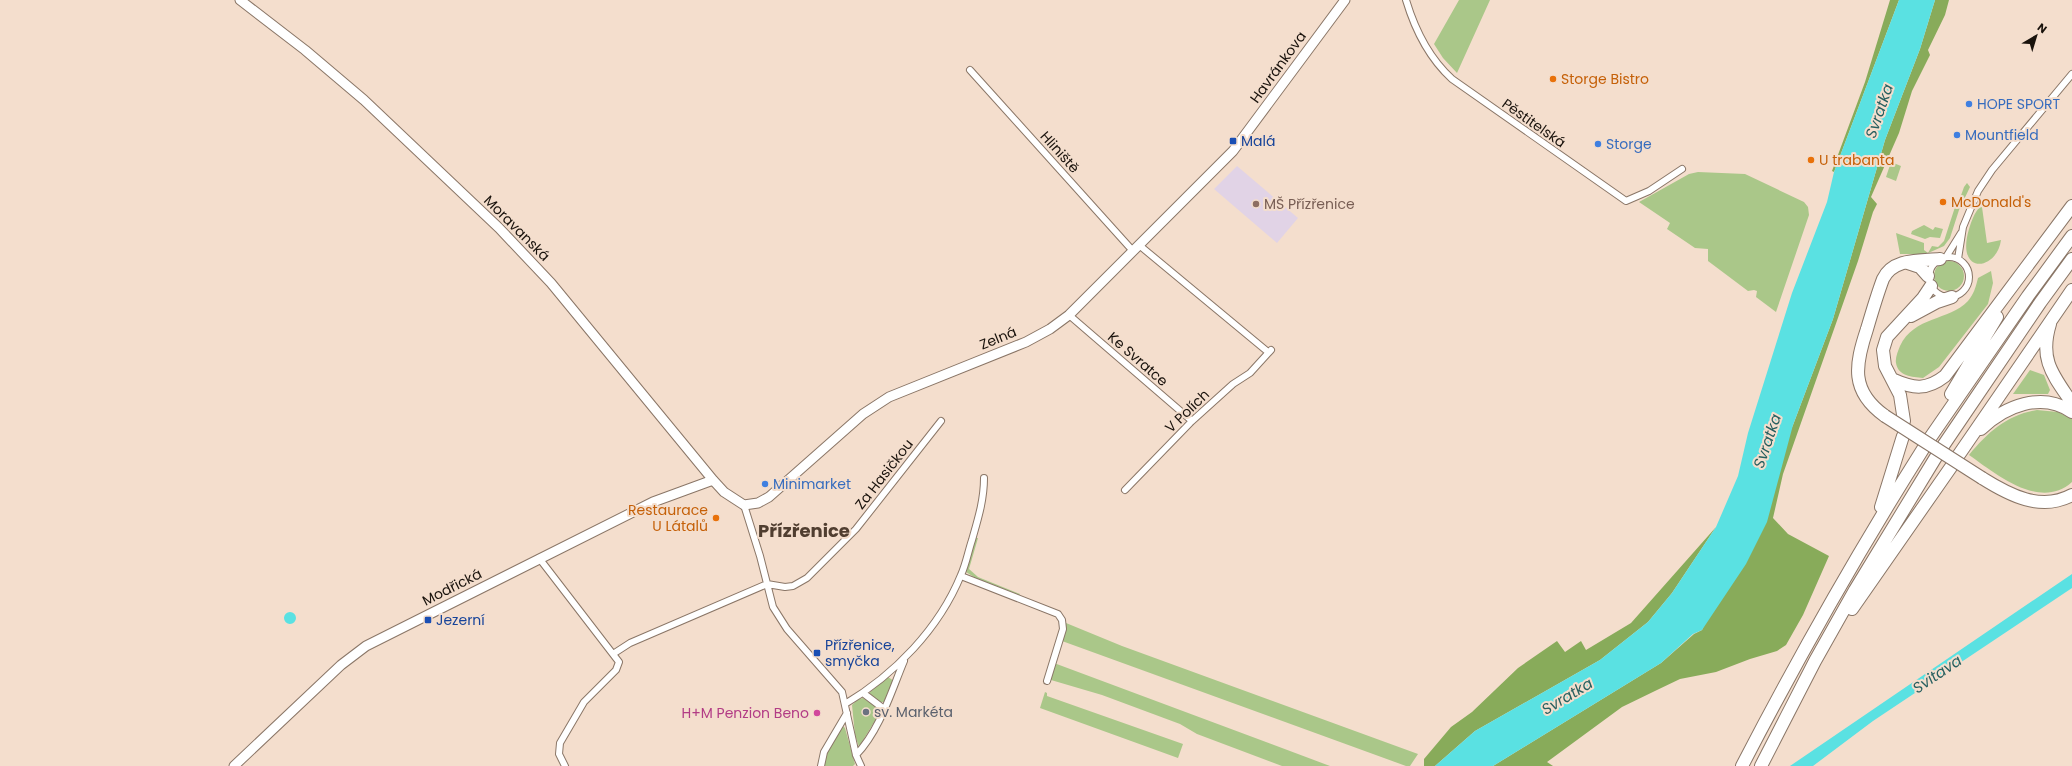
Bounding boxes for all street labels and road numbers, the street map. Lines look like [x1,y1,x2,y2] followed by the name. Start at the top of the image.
[1245,27,1311,107] street label: Havránkova
[1498,94,1570,152] street label: Pěstitelská
[1036,127,1084,178] street label: Hliniště
[480,191,554,265] street label: Moravanská
[977,322,1019,354] street label: Zelná
[1104,327,1173,391] street label: Ke Svratce
[1160,385,1214,437] street label: V Polích
[850,435,918,513] street label: Za Hasičkou
[419,563,485,611] street label: Modřická

